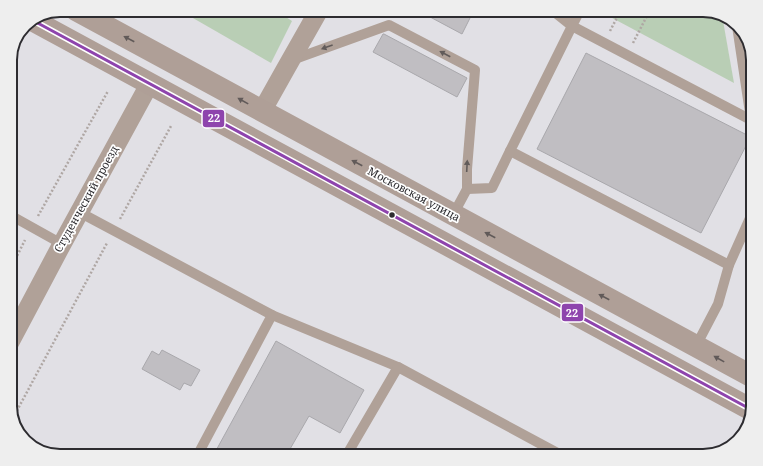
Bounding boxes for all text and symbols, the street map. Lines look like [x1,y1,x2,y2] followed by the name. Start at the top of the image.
[123,35,135,42] one-way arrow
[320,45,332,51] one-way arrow
[440,51,451,57] one-way arrow
[237,98,249,104] one-way arrow
[202,109,225,128] line badge: 22
[208,110,220,125] text: 22
[50,143,121,255] street label: Студенческий проезд
[351,160,363,166] one-way arrow
[464,160,471,172] one-way arrow
[365,163,463,224] street label: Московская улица
[387,210,397,220] unlabelled marker
[484,232,496,238] one-way arrow
[599,293,610,300] one-way arrow
[561,303,584,322] line badge: 22
[566,305,578,320] text: 22
[713,355,725,362] one-way arrow

